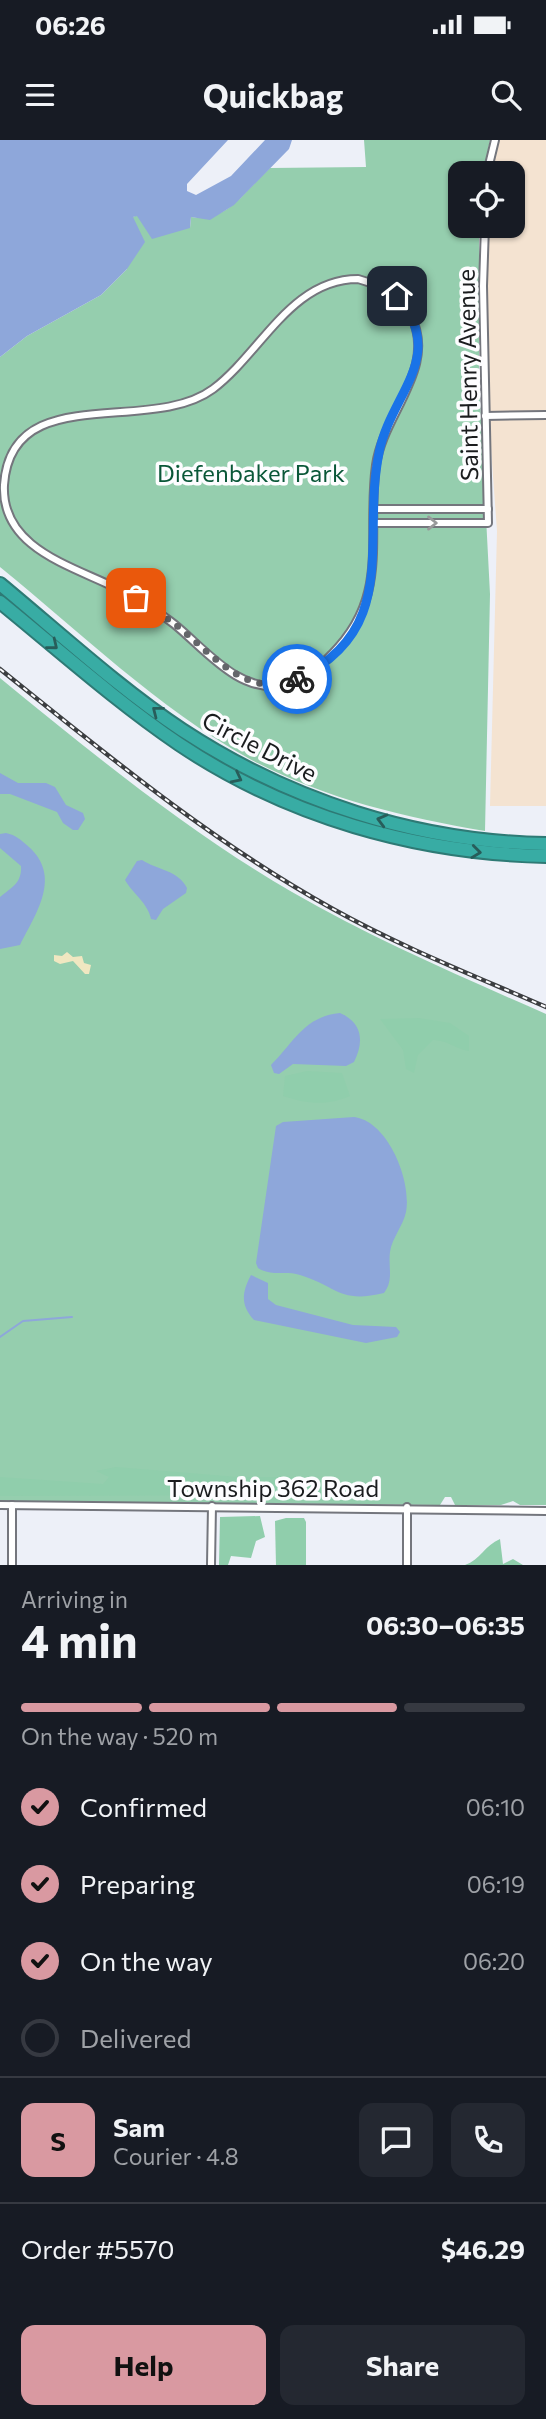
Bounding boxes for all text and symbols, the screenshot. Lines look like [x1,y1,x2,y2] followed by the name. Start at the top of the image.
[35,9,106,40] text: 06:26
[203,75,343,115] text: Quickbag
[21,76,59,114] icon: menu
[487,76,525,114] icon: search
[448,161,525,238] map controls
[448,161,525,238] button: locate
[367,266,427,326] pin
[451,269,483,481] street label: Saint Henry Avenue
[378,277,416,315] icon: home
[157,458,345,487] park label: Diefenbaker Park
[427,515,438,531] one-way arrow
[106,568,166,628] pin
[117,579,155,617] icon: bag
[45,636,57,649] one-way arrow
[262,644,332,714] courier
[278,660,316,698] icon: bike
[198,705,322,787] street label: Circle Drive
[152,707,165,719] one-way arrow
[230,769,242,783] one-way arrow
[376,814,388,828] one-way arrow
[470,844,482,859] one-way arrow
[167,1473,379,1502] street label: Township 362 Road
[21,1585,128,1613] text: Arriving in
[366,1609,525,1640] text: 06:30–06:35
[21,1611,138,1667] text: 4 min
[21,1722,218,1750] text: On the way · 520 m
[21,1788,59,1826] icon: check
[80,1791,207,1822] text: Confirmed
[466,1793,525,1821] text: 06:10
[21,1865,59,1903] icon: check
[80,1868,195,1899] text: Preparing
[467,1870,525,1898] text: 06:19
[21,1942,59,1980] icon: check
[80,1945,213,1976] text: On the way
[463,1947,525,1975] text: 06:20
[80,2022,191,2053] text: Delivered
[359,2103,433,2177] button: chat
[451,2103,525,2177] button: phone
[113,2111,165,2142] text: Sam
[50,2125,66,2156] text: S
[113,2142,239,2170] text: Courier · 4.8
[21,2233,175,2264] text: Order #5570
[441,2233,525,2264] text: $46.29
[21,2325,266,2405] button: Help
[280,2325,525,2405] button: Share

